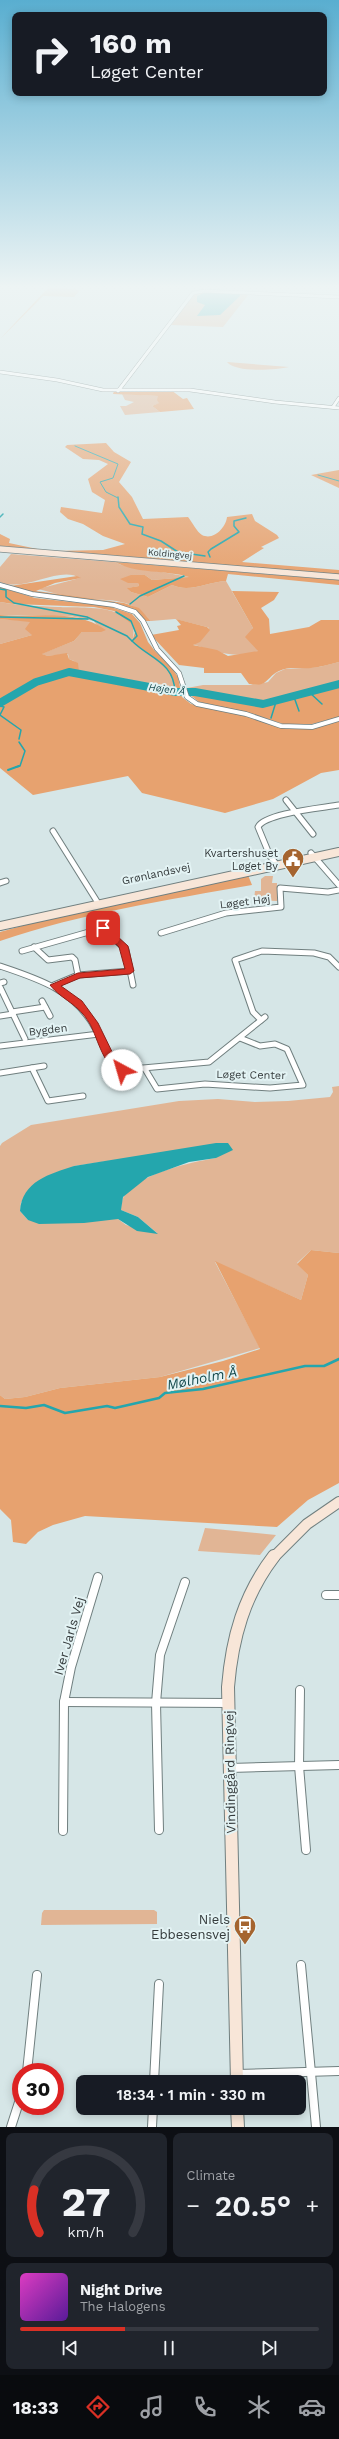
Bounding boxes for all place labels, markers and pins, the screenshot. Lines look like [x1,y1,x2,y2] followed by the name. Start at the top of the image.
[280,846,306,879] public building icon: Kvartershuset Løget By
[204,847,278,873] place label: Kvartershuset Løget By
[86,911,120,945] pin
[151,1912,230,1942] place label: Niels Ebbesensvej
[232,1913,258,1946] bus stop icon: Niels Ebbesensvej

